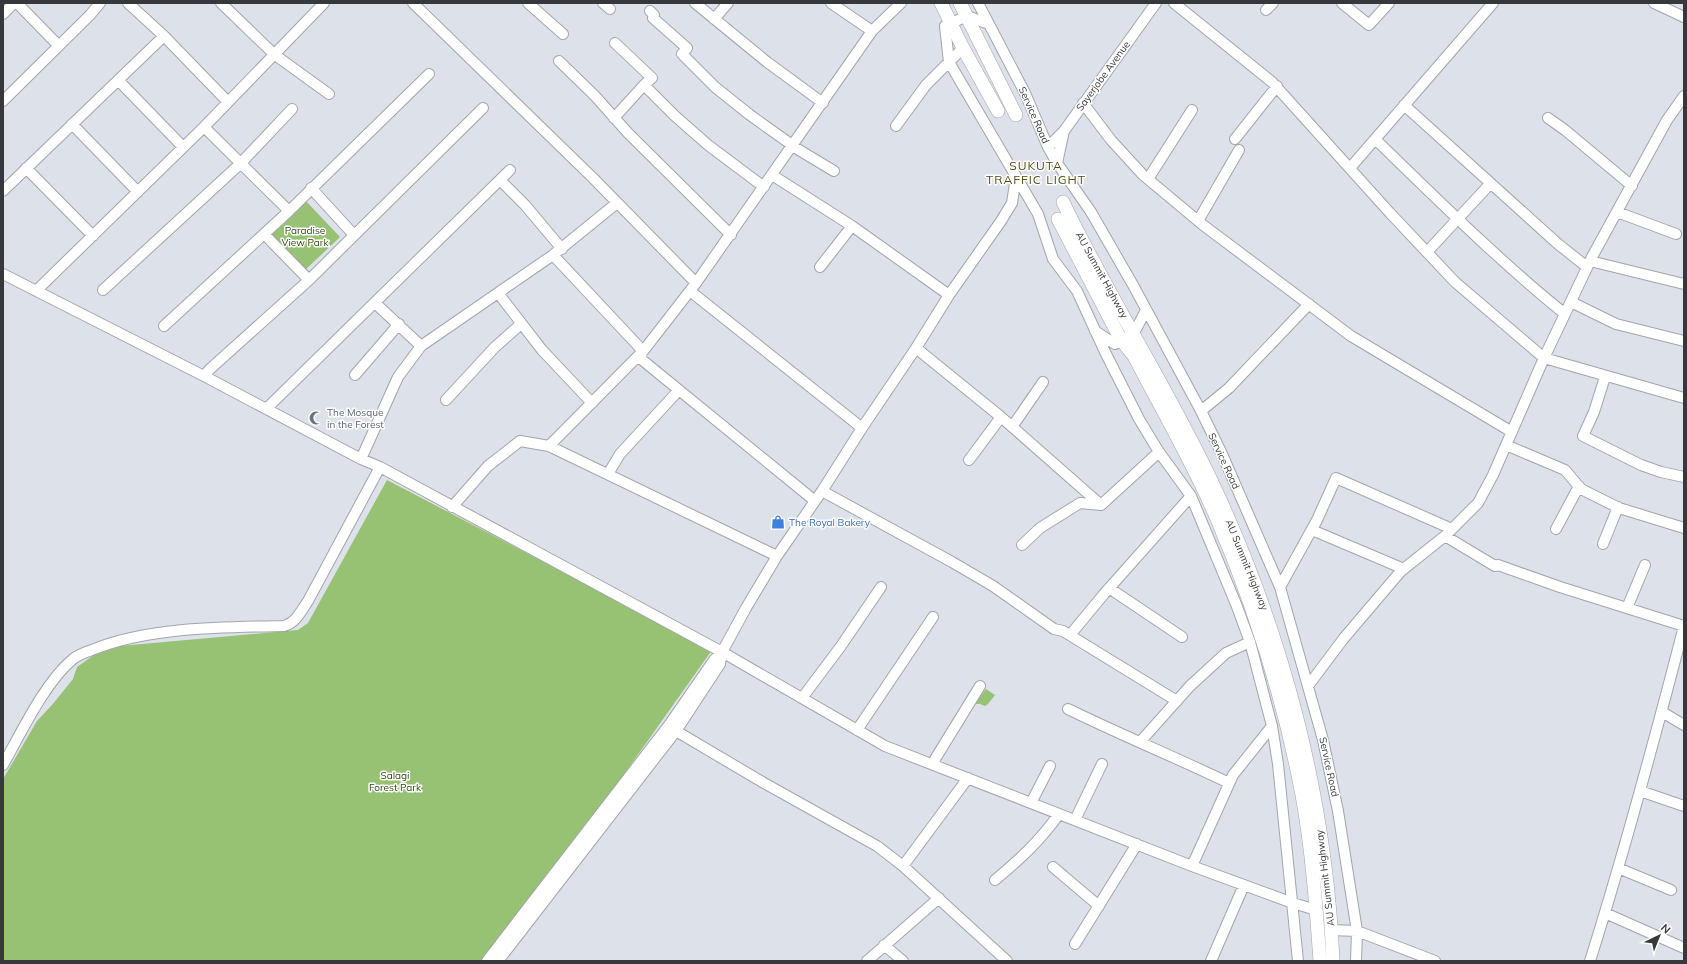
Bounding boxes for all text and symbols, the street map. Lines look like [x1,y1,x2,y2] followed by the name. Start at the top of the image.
[1073,38,1133,114] street label: Sayerjobe Avenue
[1016,85,1052,145] street label: Service Road
[986,158,1086,187] district label: SUKUTA TRAFFIC LIGHT
[281,224,329,249] park label: Paradise View Park
[1073,229,1132,321] street label: AU Summit Highway
[327,406,384,431] place label: The Mosque in the Forest
[308,410,324,426] mosque icon: The Mosque in the Forest
[1205,431,1243,491] street label: Service Road
[770,514,786,530] shop icon: The Royal Bakery
[789,516,871,529] place label: The Royal Bakery
[1223,518,1271,613] street label: AU Summit Highway
[1316,736,1342,798] street label: Service Road
[369,769,422,794] park label: Salagi Forest Park
[1313,828,1337,927] street label: AU Summit Highway
[1639,916,1679,956] north arrow
[1658,921,1674,937] text: N

